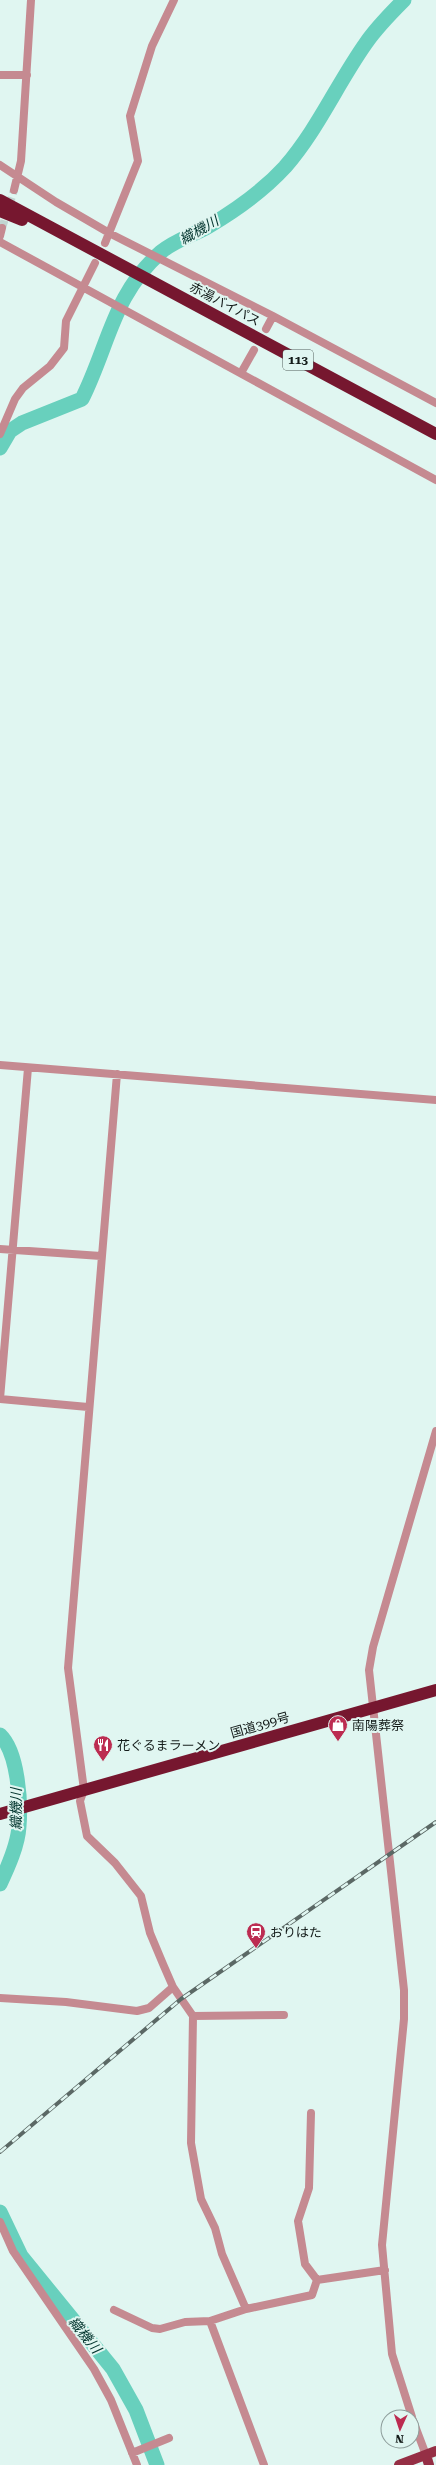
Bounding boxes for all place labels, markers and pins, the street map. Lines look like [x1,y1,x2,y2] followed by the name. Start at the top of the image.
[327,1714,349,1742] shop icon: 南陽葬祭
[352,1718,404,1733] place label: 南陽葬祭
[92,1734,114,1762] restaurant icon: 花ぐるまラーメン
[117,1738,220,1753] place label: 花ぐるまラーメン
[245,1921,267,1949] station icon: おりはた
[270,1925,322,1940] place label: おりはた

